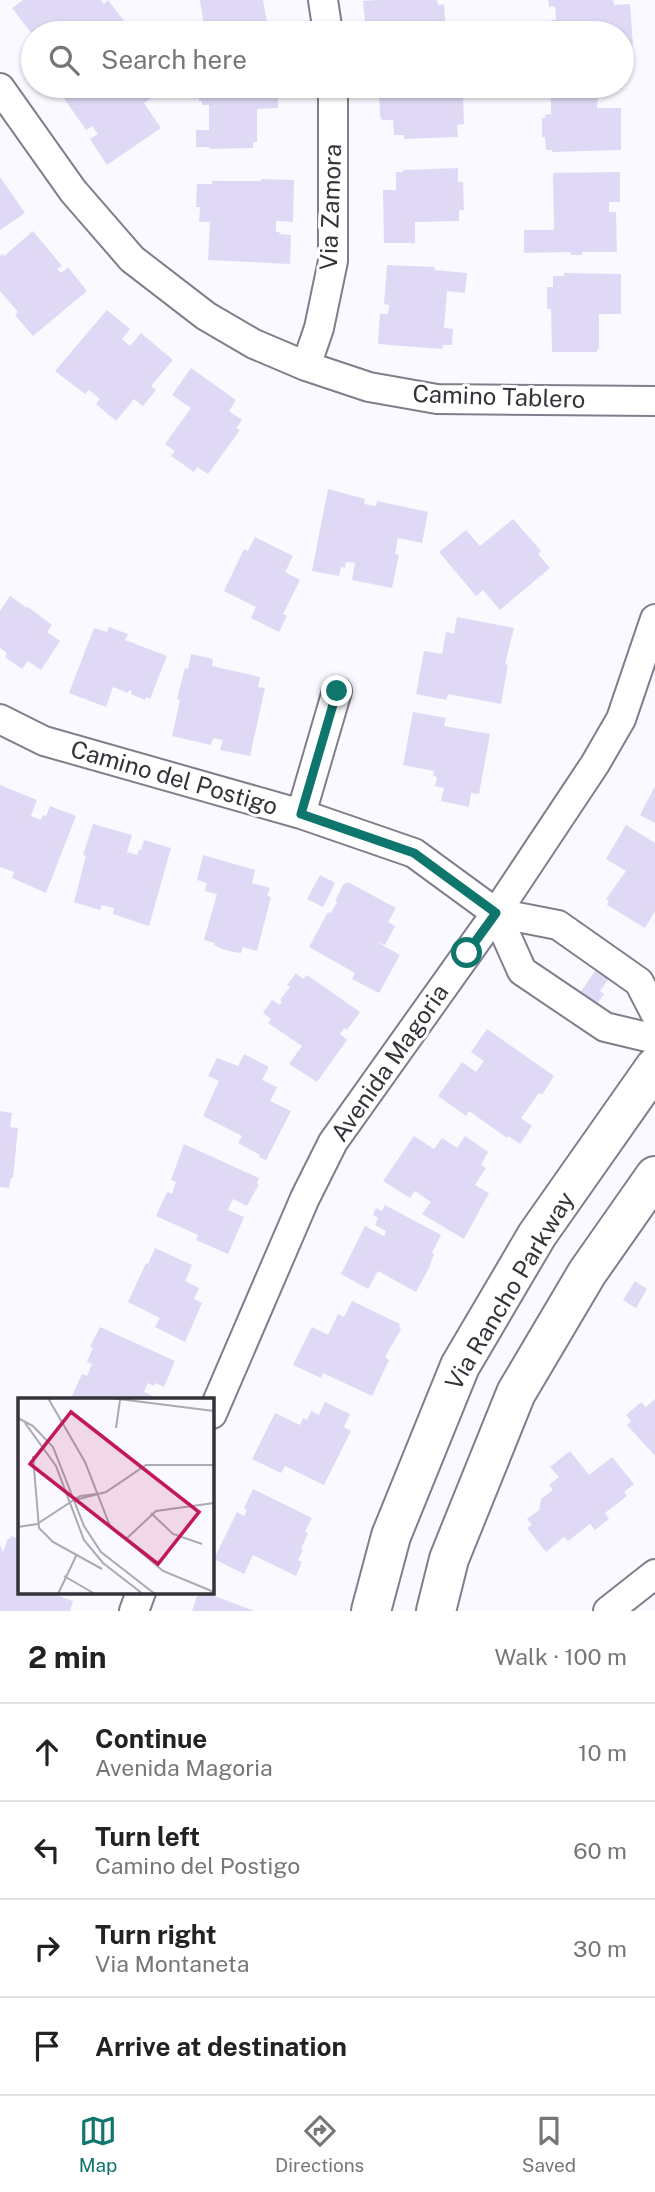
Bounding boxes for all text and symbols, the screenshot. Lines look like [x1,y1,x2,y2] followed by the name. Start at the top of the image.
[21,21,634,98] search box
[45,41,83,79] icon: search
[101,44,247,75] text: Search here
[314,143,346,271] street label: Via Zamora
[412,379,586,413] street label: Camino Tablero
[321,675,352,706] route end
[68,734,281,820] street label: Camino del Postigo
[451,937,482,968] route start
[325,978,454,1146] street label: Avenida Magoria
[439,1186,579,1395] street label: Via Rancho Parkway
[18,1398,214,1594] inset map
[28,1639,107,1675] text: 2 min
[494,1643,627,1670] text: Walk · 100 m
[95,1723,207,1754] text: Continue
[28,1733,66,1771] icon: ahead
[578,1739,627,1766] text: 10 m
[95,1754,273,1781] text: Avenida Magoria
[95,1821,200,1852] text: Turn left
[28,1831,66,1869] icon: left
[573,1837,627,1864] text: 60 m
[95,1852,300,1879] text: Camino del Postigo
[95,1919,217,1950] text: Turn right
[28,1929,66,1967] icon: right
[573,1935,627,1962] text: 30 m
[95,1950,249,1977] text: Via Montaneta
[28,2027,66,2065] icon: arrive
[95,2031,347,2062] text: Arrive at destination
[79,2112,117,2176] tab: Map
[275,2112,364,2176] tab: Directions
[522,2112,576,2176] tab: Saved

